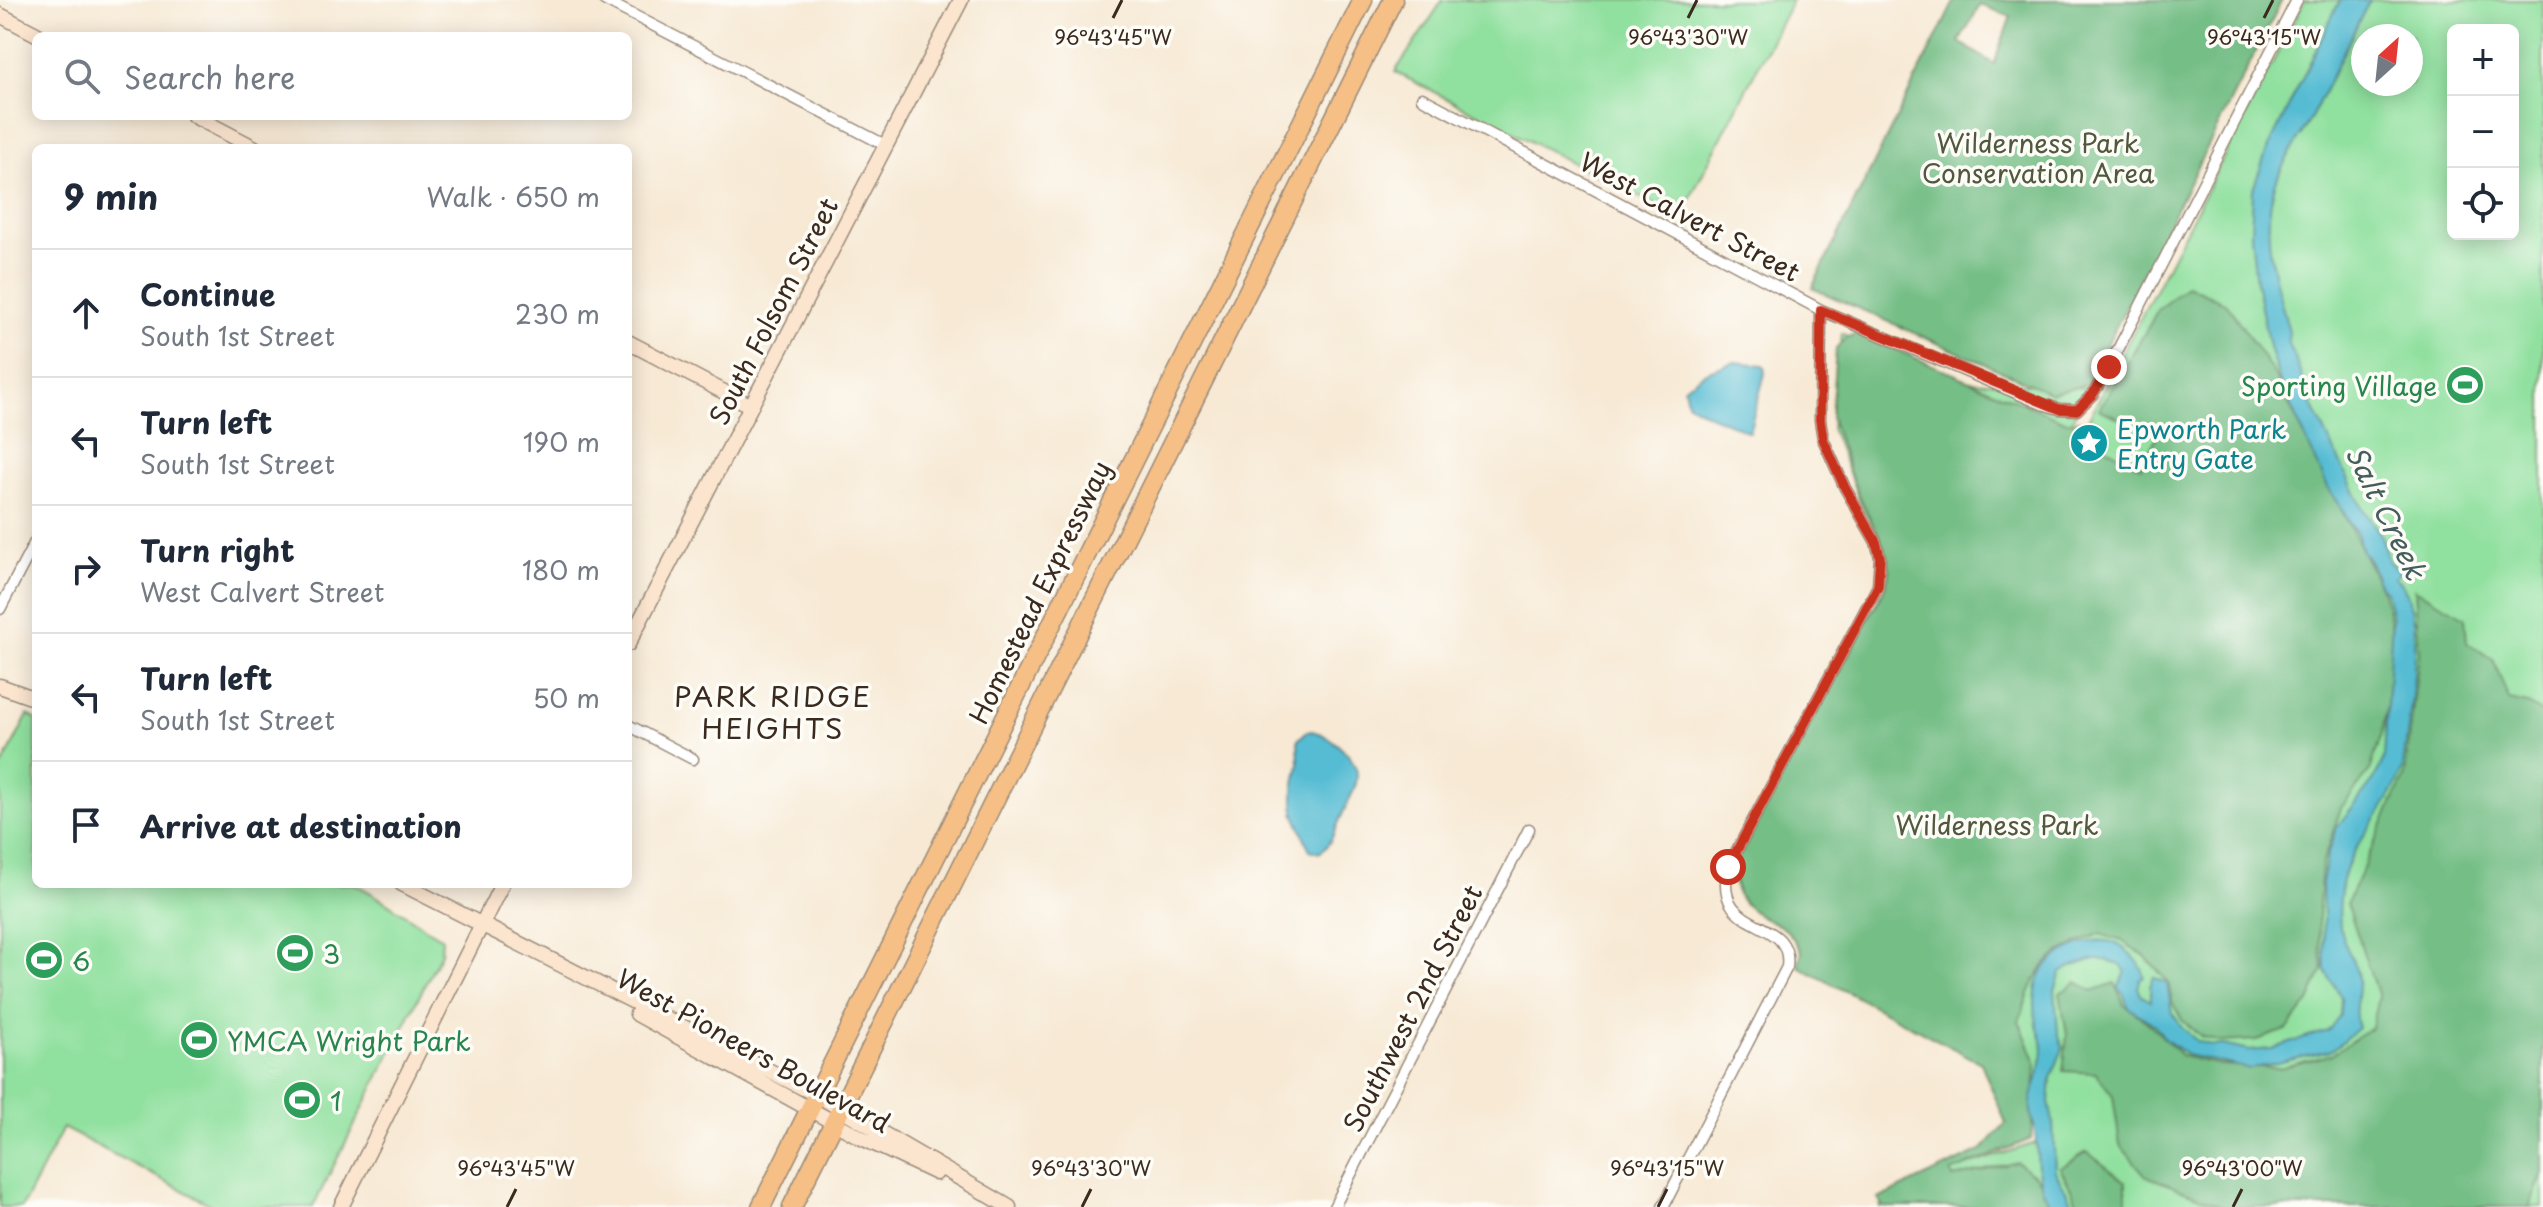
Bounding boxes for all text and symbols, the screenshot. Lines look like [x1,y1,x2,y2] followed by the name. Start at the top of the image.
[1054,22,1172,52] text: 96°43'45"W
[1628,22,1748,52] text: 96°43'30"W
[2207,22,2322,52] text: 96°43'15"W
[2351,24,2423,96] north arrow
[2447,24,2519,240] map controls
[2447,24,2519,96] button: +
[32,32,632,120] search box
[60,54,104,98] icon: search
[124,54,296,99] text: Search here
[2447,96,2519,168] button: −
[1922,123,2155,192] park label: Wilderness Park Conservation Area
[1573,141,1807,291] street label: West Calvert Street
[2447,168,2519,240] button: locate
[64,170,158,222] text: 9 min
[426,177,600,216] text: Walk · 650 m
[699,191,847,431] street label: South Folsom Street
[140,271,275,316] text: Continue
[64,291,108,335] icon: ahead
[515,294,600,333] text: 230 m
[140,316,335,355] text: South 1st Street
[2091,349,2127,385] route end
[2444,364,2486,406] sports icon: Sporting Village
[2241,366,2437,405] place label: Sporting Village
[140,399,272,444] text: Turn left
[2117,409,2287,478] place label: Epworth Park Entry Gate
[64,419,108,463] icon: left
[523,422,600,461] text: 190 m
[2068,422,2110,464] place icon: Epworth Park Entry Gate
[2336,438,2439,588] water label: Salt Creek
[140,444,335,483] text: South 1st Street
[958,454,1120,730] street label: Homestead Expressway
[140,527,295,572] text: Turn right
[64,547,108,591] icon: right
[522,550,600,589] text: 180 m
[140,572,384,611] text: West Calvert Street
[140,655,272,700] text: Turn left
[674,674,872,749] district label: PARK RIDGE HEIGHTS
[64,675,108,719] icon: left
[533,678,600,717] text: 50 m
[140,700,335,739] text: South 1st Street
[64,803,108,847] icon: arrive
[140,803,462,848] text: Arrive at destination
[1896,805,2099,844] park label: Wilderness Park
[1710,849,1746,885] route start
[1333,878,1491,1138] street label: Southwest 2nd Street
[274,932,316,974] sports icon: 3
[323,934,340,973] place label: 3
[23,939,65,981] sports icon: 6
[72,941,90,980] place label: 6
[610,958,898,1142] street label: West Pioneers Boulevard
[178,1019,220,1061] sports icon: YMCA Wright Park
[227,1021,471,1060] place label: YMCA Wright Park
[281,1079,323,1121] sports icon: 1
[330,1081,342,1120] place label: 1
[457,1153,575,1183] text: 96°43'45"W
[1031,1153,1151,1183] text: 96°43'30"W
[1610,1153,1725,1183] text: 96°43'15"W
[2181,1153,2303,1183] text: 96°43'00"W

